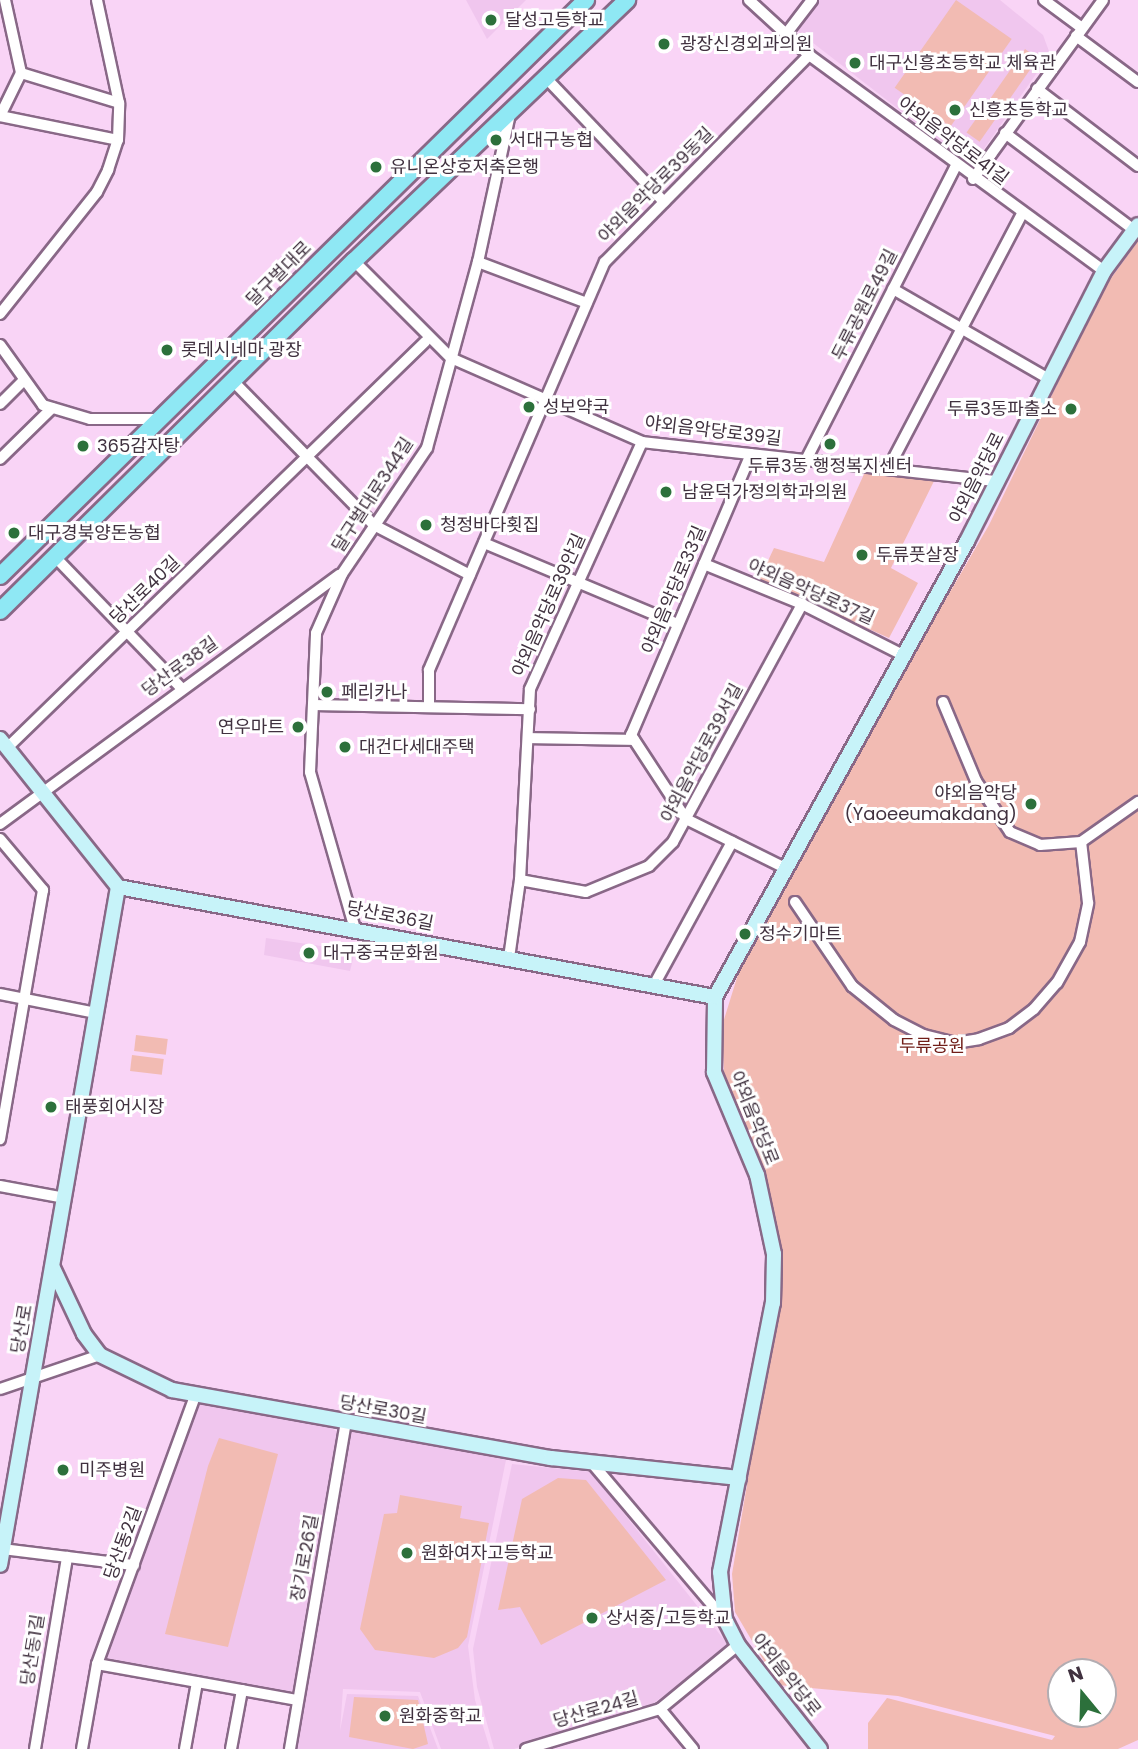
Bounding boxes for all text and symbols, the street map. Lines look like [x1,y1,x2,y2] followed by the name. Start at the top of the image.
[505,9,604,31] place label: 달성고등학교
[483,12,499,28] marker: 달성고등학교
[680,33,812,55] place label: 광장신경외과의원
[654,34,674,54] marker: 광장신경외과의원
[869,52,1056,74] place label: 대구신흥초등학교 체육관
[847,55,863,71] marker: 대구신흥초등학교 체육관
[893,92,1013,190] street label: 야외음악당로41길
[969,99,1068,121] place label: 신흥초등학교
[947,102,963,118] marker: 신흥초등학교
[594,123,718,247] street label: 야외음악당로39동길
[510,129,593,151] place label: 서대구농협
[488,132,504,148] marker: 서대구농협
[390,156,539,178] place label: 유니온상호저축은행
[368,159,384,175] marker: 유니온상호저축은행
[242,237,316,311] street label: 달구벌대로
[828,246,902,364] street label: 두류공원로49길
[181,339,302,361] place label: 롯데시네마 광장
[159,342,175,358] marker: 롯데시네마 광장
[543,396,609,418] place label: 성보약국
[947,398,1057,420] place label: 두류3동파출소
[521,399,537,415] marker: 성보약국
[1063,401,1079,417] marker: 두류3동파출소
[643,412,783,450] street label: 야외음악당로39길
[945,429,1009,527] street label: 야외음악당로
[328,434,418,556] street label: 달구벌대로344길
[97,435,180,457] place label: 365감자탕
[822,436,838,452] marker: 두류3동 행정복지센터
[75,438,91,454] marker: 365감자탕
[748,455,912,477] place label: 두류3동 행정복지센터
[682,481,848,503] place label: 남윤덕가정의학과의원
[656,482,676,502] marker: 남윤덕가정의학과의원
[440,514,539,536] place label: 청정바다횟집
[418,517,434,533] marker: 청정바다횟집
[28,522,160,544] place label: 대구경북양돈농협
[637,523,711,657] street label: 야외음악당로33길
[6,525,22,541] marker: 대구경북양돈농협
[508,530,590,680] street label: 야외음악당로39안길
[876,544,959,566] place label: 두류풋살장
[854,547,870,563] marker: 두류풋살장
[106,551,184,629] street label: 당산로40길
[744,554,878,630] street label: 야외음악당로37길
[138,632,222,702] street label: 당산로38길
[656,680,748,826] street label: 야외음악당로39서길
[341,681,407,703] place label: 페리카나
[319,684,335,700] marker: 페리카나
[218,716,284,738] place label: 연우마트
[290,719,306,735] marker: 연우마트
[359,736,475,758] place label: 대건다세대주택
[337,739,353,755] marker: 대건다세대주택
[845,783,1017,826] place label: 야외음악당 (Yaoeeumakdang)
[1023,796,1039,812] marker: 야외음악당 (Yaoeeumakdang)
[345,897,435,935] street label: 당산로36길
[759,923,842,945] place label: 정수기마트
[737,926,753,942] marker: 정수기마트
[323,942,439,964] place label: 대구중국문화원
[301,945,317,961] marker: 대구중국문화원
[899,1035,965,1057] park label: 두류공원
[725,1068,783,1168] street label: 야외음악당로
[65,1096,164,1118] place label: 태풍회어시장
[43,1099,59,1115] marker: 태풍회어시장
[7,1303,37,1355] street label: 당산로
[338,1392,428,1428] street label: 당산로30길
[79,1459,145,1481] place label: 미주병원
[53,1460,73,1480] marker: 미주병원
[100,1503,146,1583] street label: 당산동2길
[287,1513,323,1603] street label: 장기로26길
[421,1542,553,1564] place label: 원화여자고등학교
[399,1545,415,1561] marker: 원화여자고등학교
[606,1607,730,1629] place label: 상서중/고등학교
[584,1610,600,1626] marker: 상서중/고등학교
[17,1613,49,1687] street label: 당산동1길
[747,1629,825,1721] street label: 야외음악당로
[1047,1658,1117,1728] north arrow
[1064,1659,1087,1690] text: N
[551,1688,641,1732] street label: 당산로24길
[399,1705,482,1727] place label: 원화중학교
[377,1708,393,1724] marker: 원화중학교

